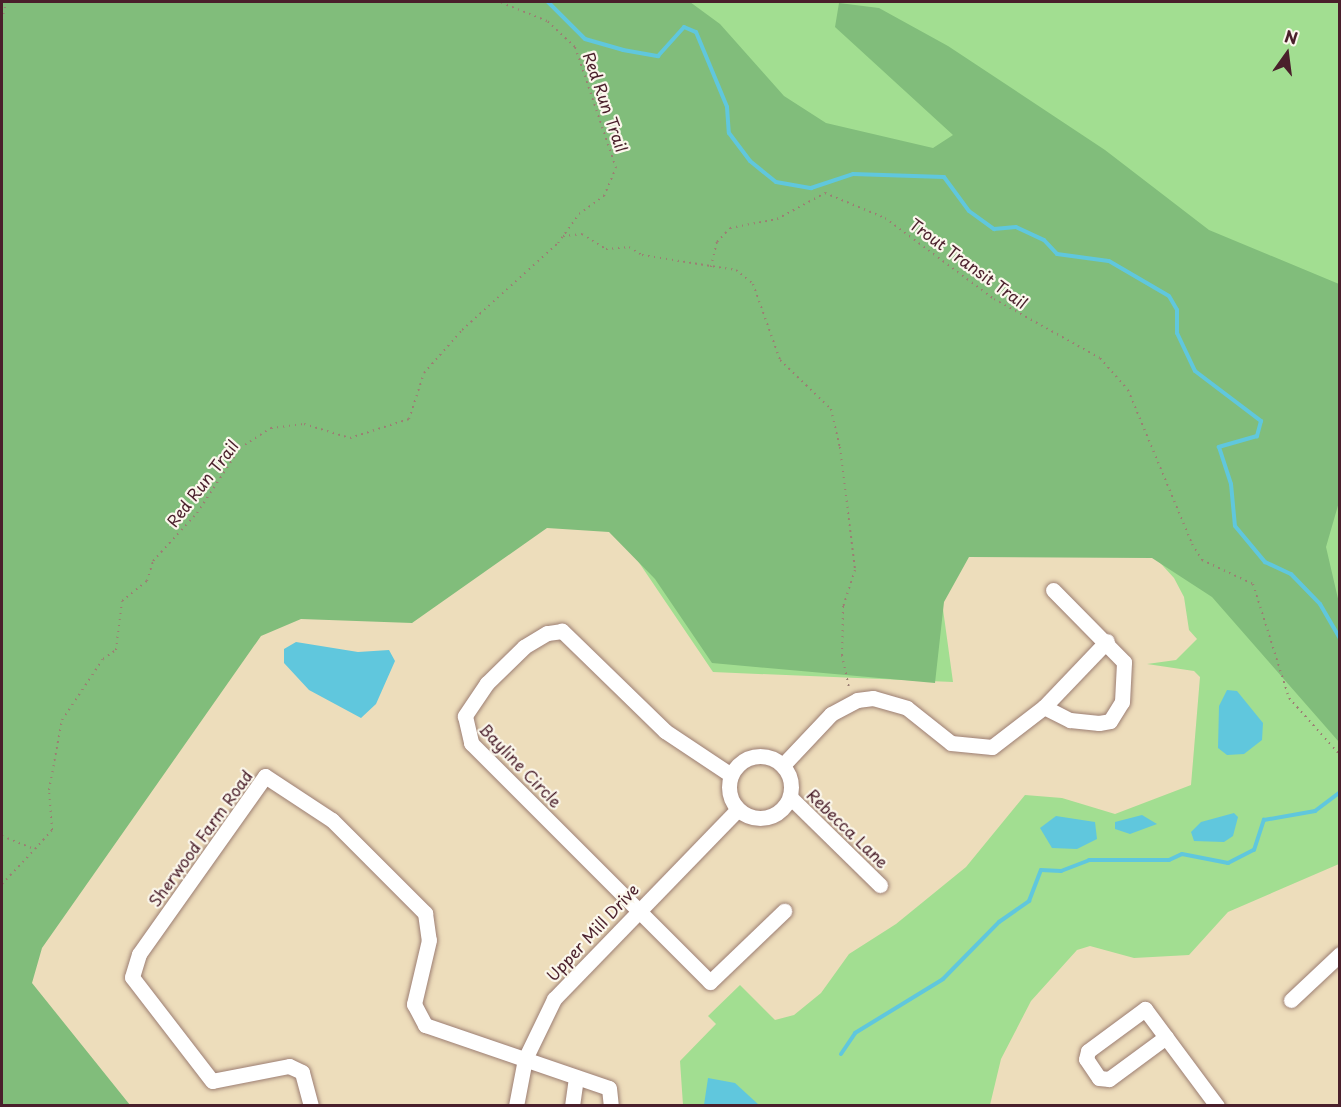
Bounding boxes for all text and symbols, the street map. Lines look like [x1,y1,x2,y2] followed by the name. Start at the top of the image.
[1282,23,1300,50] text: N
[1257,24,1317,84] north arrow
[580,49,632,155] street label: Red Run Trail
[906,213,1032,313] street label: Trout Transit Trail
[162,435,242,531] street label: Red Run Trail
[476,719,566,811] street label: Bayline Circle
[144,766,256,910] street label: Sherwood Farm Road
[803,784,893,872] street label: Rebecca Lane
[542,879,642,985] street label: Upper Mill Drive

